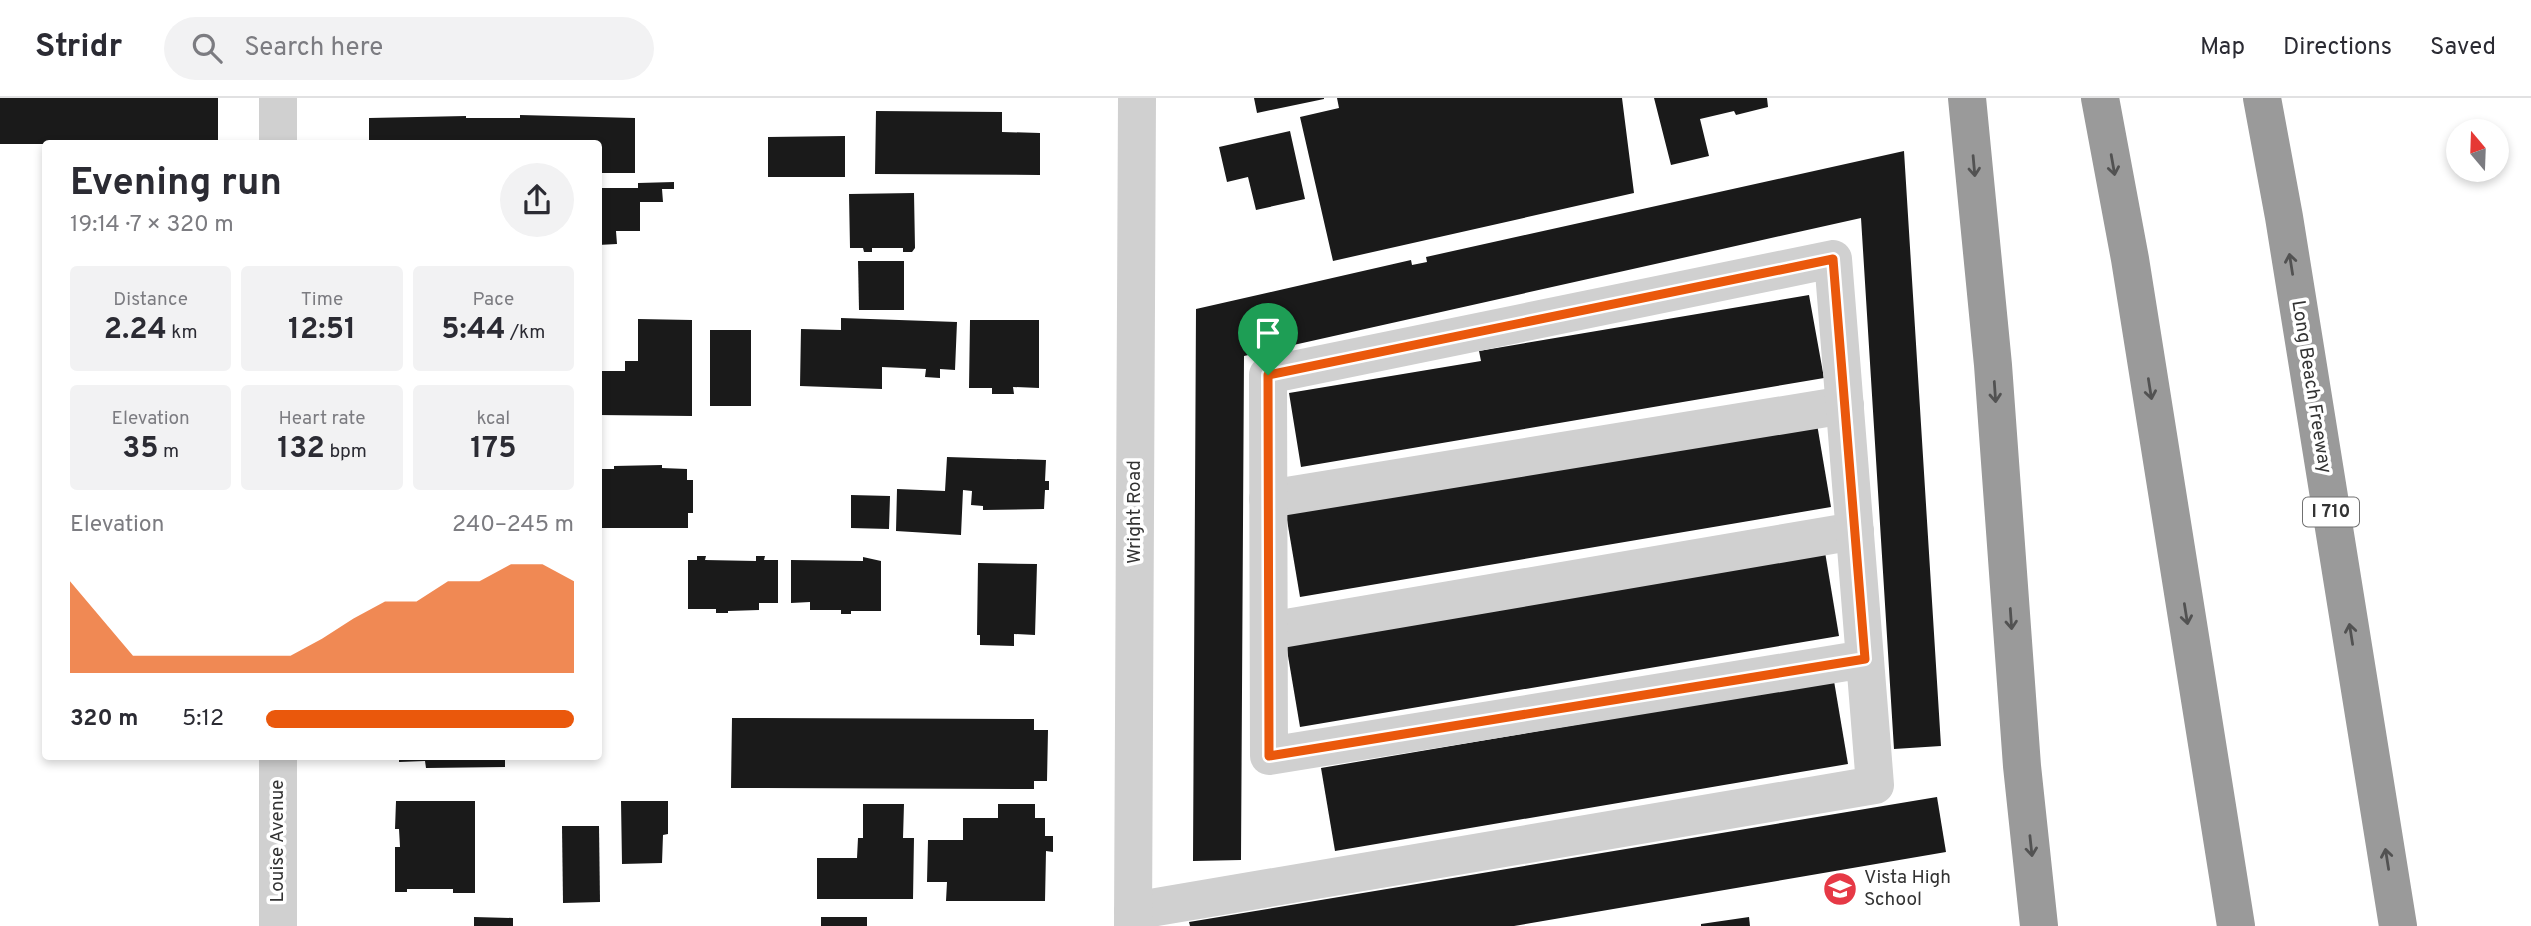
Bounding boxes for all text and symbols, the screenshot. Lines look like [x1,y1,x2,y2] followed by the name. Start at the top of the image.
[164,17,654,80] search box
[35,27,122,69] text: Stridr
[188,29,226,67] icon: search
[244,32,383,65] text: Search here
[2200,33,2245,63] text: Map
[2283,33,2392,63] text: Directions
[2430,33,2496,63] text: Saved
[2446,119,2510,182] north arrow
[2446,119,2509,182] map controls
[2106,153,2120,176] one-way arrow
[1968,154,1981,177] one-way arrow
[70,160,282,209] text: Evening run
[500,163,574,237] button: share
[70,211,234,240] text: 19:14 · 7 × 320 m
[2285,253,2298,276] one-way arrow
[113,288,188,312] text: Distance
[301,288,343,312] text: Time
[472,288,514,312] text: Pace
[2285,299,2337,475] street label: Long Beach Freeway
[1238,303,1298,375] pin
[104,312,167,349] text: 2.24
[288,312,356,349] text: 12:51
[441,312,505,349] text: 5:44
[1249,314,1287,352] icon: arrive
[167,321,198,345] text: km
[505,321,545,345] text: /km
[2144,378,2157,400] one-way arrow
[1989,381,2002,403] one-way arrow
[112,407,190,431] text: Elevation
[279,407,365,431] text: Heart rate
[476,407,510,431] text: kcal
[122,431,159,468] text: 35
[277,431,325,468] text: 132
[470,431,517,468] text: 175
[159,440,179,464] text: m
[325,440,367,464] text: bpm
[1123,460,1147,564] street label: Wright Road
[2303,498,2359,526] road number: I 710
[70,511,165,540] text: Elevation
[452,511,574,540] text: 240–245 m
[2180,602,2193,625] one-way arrow
[2005,608,2018,630] one-way arrow
[2344,623,2357,646] one-way arrow
[70,705,138,734] text: 320 m
[182,705,224,734] text: 5:12
[266,780,290,902] street label: Louise Avenue
[2024,834,2037,857] one-way arrow
[2380,848,2393,871] one-way arrow
[1864,866,1951,912] place label: Vista High School
[1821,870,1859,908] school or university icon: Vista High School

